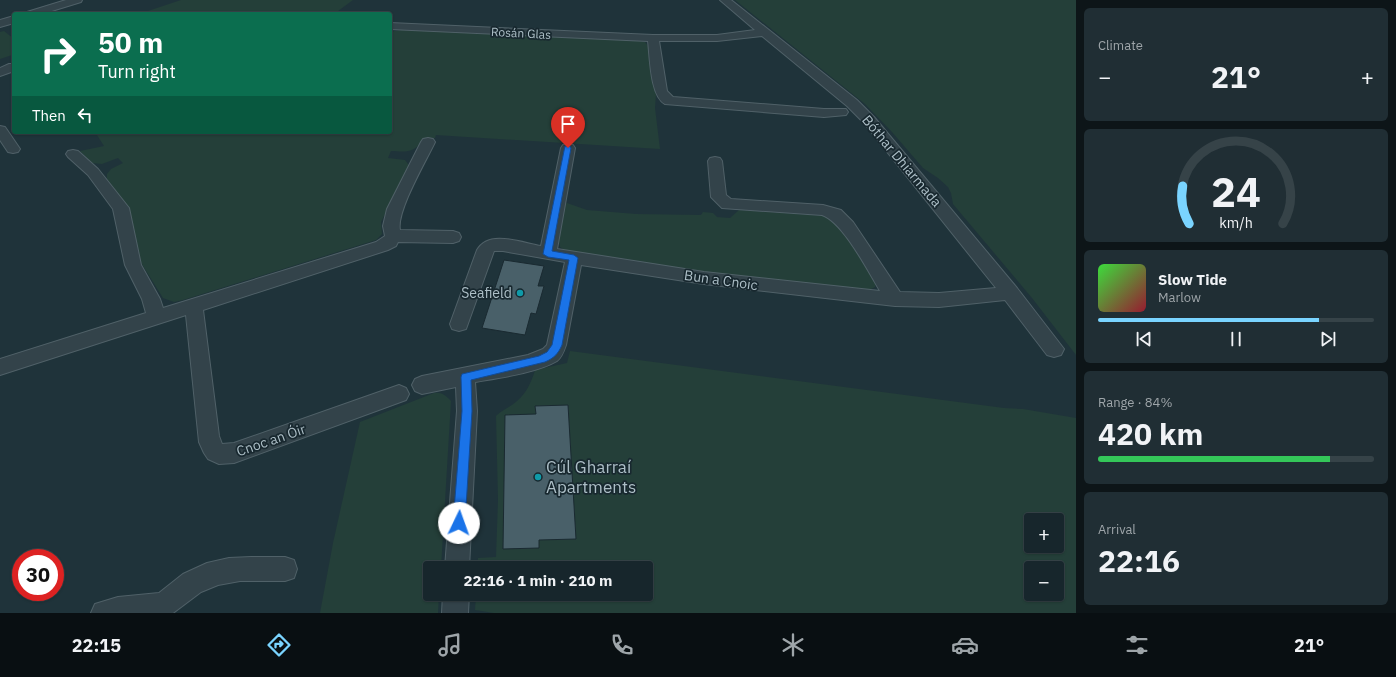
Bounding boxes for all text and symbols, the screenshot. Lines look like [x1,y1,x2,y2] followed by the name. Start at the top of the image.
[98,24,163,61] text: 50 m
[491,24,551,42] street label: Rosán Glas
[32,28,84,80] icon: right
[1098,37,1143,54] text: Climate
[1211,57,1261,96] text: 21°
[98,60,176,83] text: Turn right
[1098,62,1111,91] text: −
[1361,62,1374,91] text: +
[74,104,96,126] icon: left
[32,106,66,125] text: Then
[551,107,585,148] pin
[858,111,946,211] street label: Bóthar Dhiarmada
[557,113,579,135] icon: arrive
[1211,163,1261,217] text: 24
[1219,212,1253,231] text: km/h
[683,266,759,294] street label: Bun a Cnoic
[1158,270,1227,289] text: Slow Tide
[461,284,512,302] place label: Seafield
[515,288,525,298] marker: Seafield
[1158,289,1201,306] text: Marlow
[1133,328,1155,350] icon: previous
[1225,328,1247,350] icon: pause
[1317,328,1339,350] icon: next
[1098,394,1172,411] text: Range · 84%
[1098,414,1203,453] text: 420 km
[234,419,308,460] street label: Cnoc an Óir
[546,456,636,498] place label: Cúl Gharraí Apartments
[533,472,543,482] marker: Cúl Gharraí Apartments
[438,502,480,544] position arrow
[1024,513,1064,601] map controls
[1024,513,1064,553] button: +
[1098,521,1136,538] text: Arrival
[1098,541,1180,580] text: 22:16
[12,549,64,601] speed limit sign: 30
[1024,561,1064,601] button: −
[464,571,612,590] text: 22:16 · 1 min · 210 m
[265,631,293,659] icon: directions
[436,631,464,659] icon: music
[608,631,636,659] icon: phone
[779,631,807,659] icon: climate
[951,631,979,659] icon: car
[1123,631,1151,659] icon: filters
[72,634,121,657] text: 22:15
[1294,634,1324,657] text: 21°

